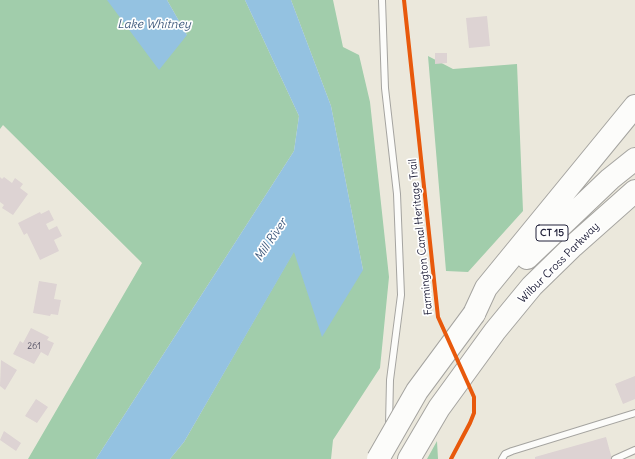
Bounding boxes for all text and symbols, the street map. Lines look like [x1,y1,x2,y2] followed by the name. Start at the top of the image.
[117,18,191,32] water label: Lake Whitney
[406,158,436,316] street label: Farmington Canal Heritage Trail
[252,216,290,264] water label: Mill River
[516,220,602,306] street label: Wilbur Cross Parkway
[536,225,568,241] road number: CT 15
[27,341,41,351] house number: 261

